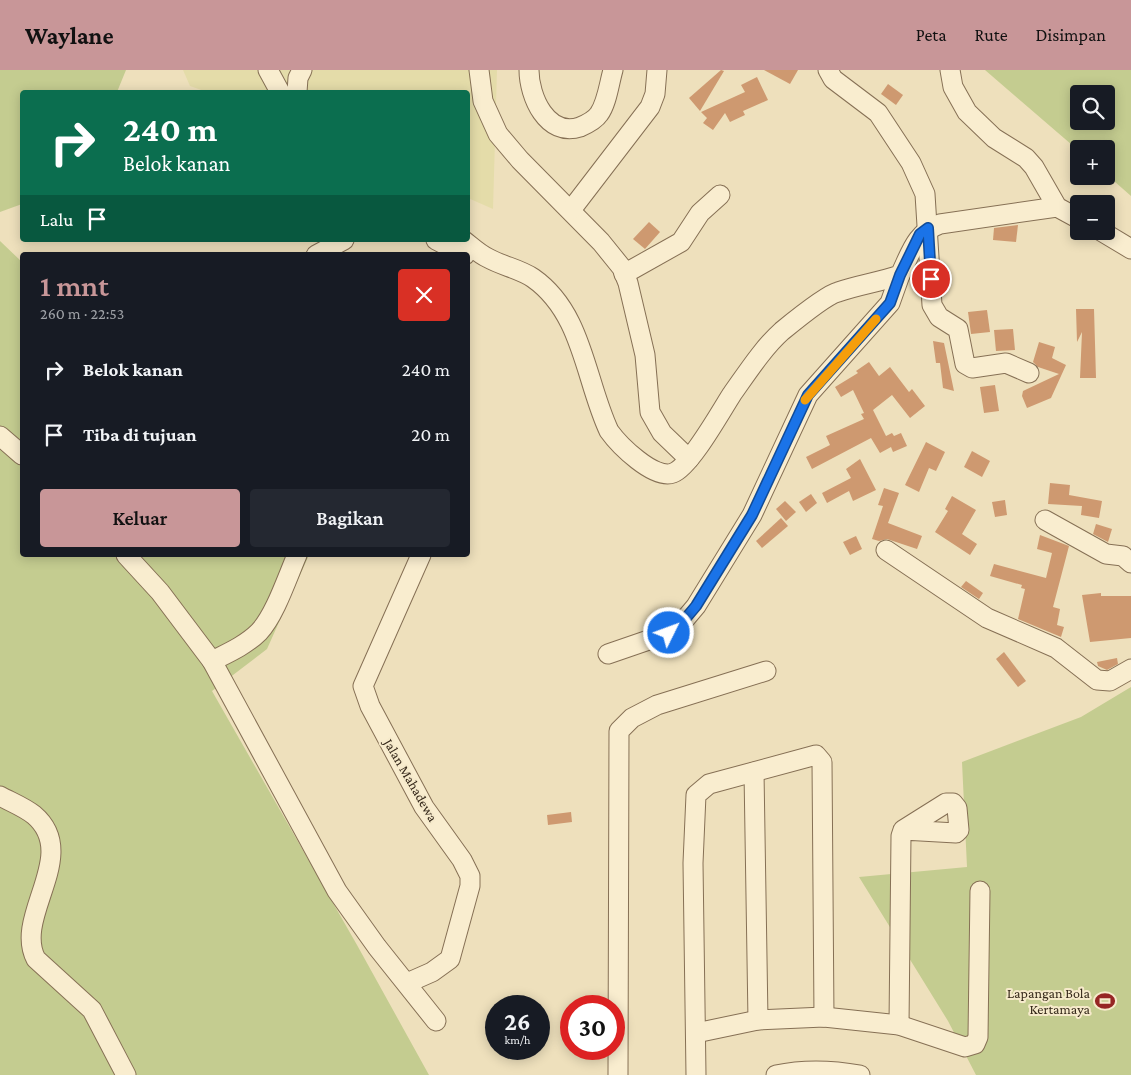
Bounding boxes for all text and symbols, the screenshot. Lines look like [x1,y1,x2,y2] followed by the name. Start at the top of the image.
[25,22,114,49] text: Waylane
[916,25,947,45] text: Peta
[975,25,1008,45] text: Rute
[1036,25,1106,45] text: Disimpan
[1070,85,1115,240] map controls
[1070,85,1115,130] button: search
[40,110,105,175] icon: right
[123,110,217,149] text: 240 m
[1070,140,1115,185] button: +
[123,151,230,176] text: Belok kanan
[1070,195,1115,240] button: −
[83,205,111,233] icon: arrive
[40,209,73,230] text: Lalu
[910,258,952,300] pin
[917,265,945,293] icon: arrive
[40,269,109,302] text: 1 mnt
[398,269,450,321] button: close
[40,305,124,322] text: 260 m · 22:53
[40,356,68,384] icon: right
[83,359,183,380] text: Belok kanan
[402,359,450,380] text: 240 m
[40,421,68,449] icon: arrive
[83,424,197,445] text: Tiba di tujuan
[411,424,450,445] text: 20 m
[40,489,240,547] button: Keluar
[250,489,450,547] button: Bagikan
[642,606,694,658] position arrow
[380,734,441,825] street label: Jalan Mahadewa
[1007,985,1091,1017] place label: Lapangan Bola Kertamaya
[1094,990,1116,1012] sports icon: Lapangan Bola Kertamaya
[560,995,625,1060] speed limit sign: 30
[504,1008,531,1035] text: 26
[505,1033,530,1047] text: km/h

